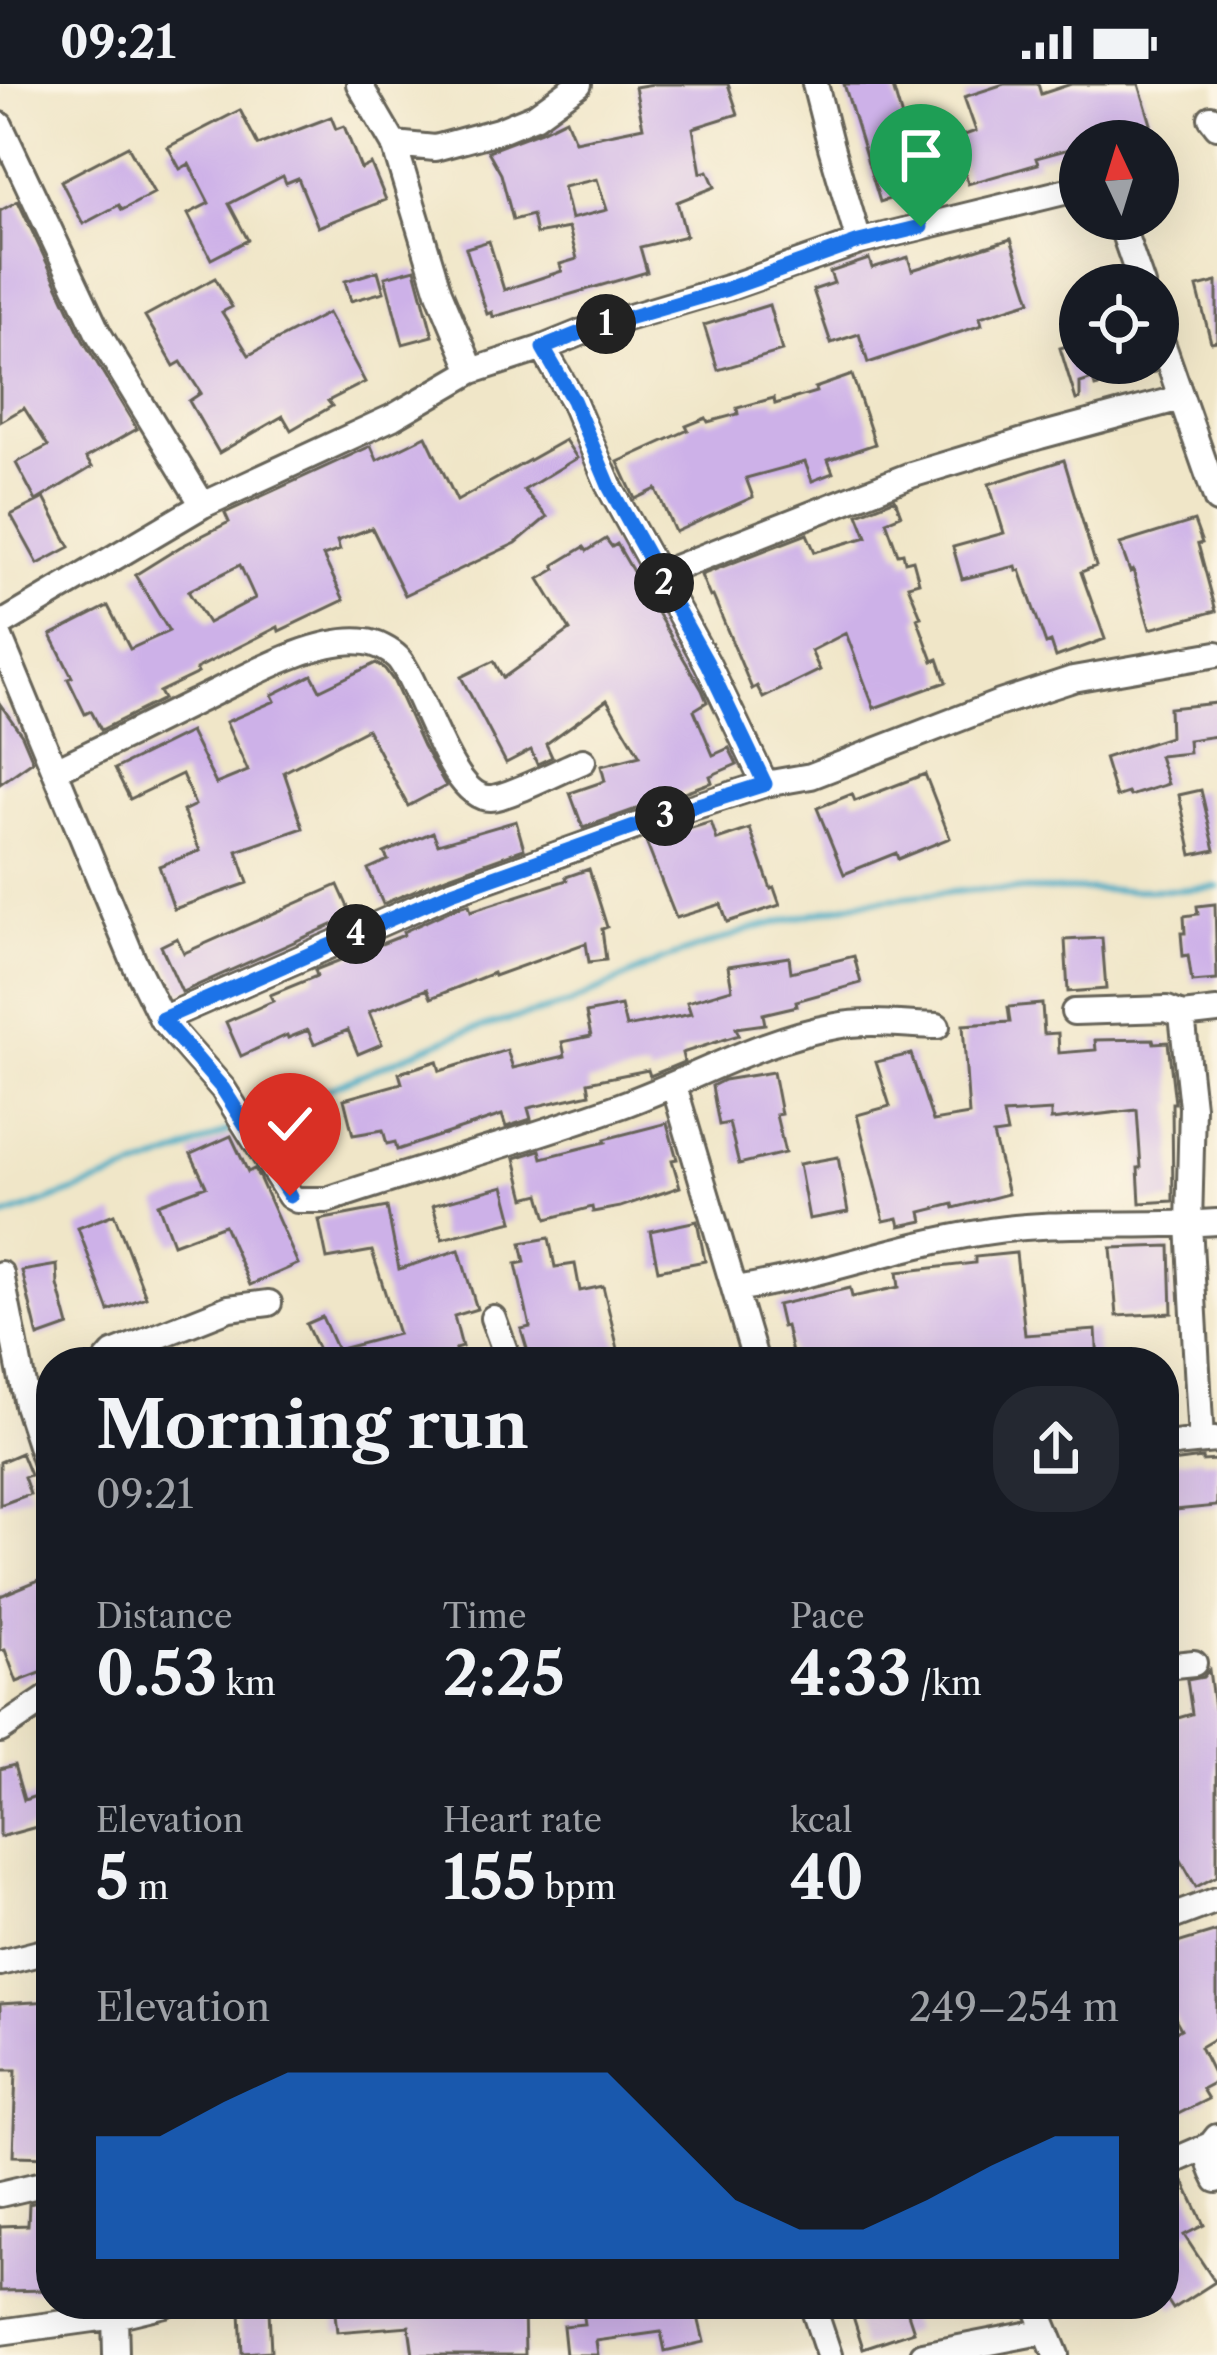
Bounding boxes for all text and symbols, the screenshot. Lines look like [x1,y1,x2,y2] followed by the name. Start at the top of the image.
[60,14,176,70] text: 09:21
[870,104,972,227] pin
[1059,120,1179,240] north arrow
[1059,120,1179,384] map controls
[888,122,954,188] icon: arrive
[1059,264,1179,384] button: locate
[576,294,636,354] pin: 1
[599,303,613,344] text: 1
[634,553,694,613] pin: 2
[654,562,674,603] text: 2
[635,786,695,846] pin: 3
[656,795,674,836] text: 3
[326,904,386,964] pin: 4
[346,913,366,954] text: 4
[239,1073,341,1196] pin
[257,1091,323,1157] icon: check
[96,1384,529,1465] text: Morning run
[993,1386,1119,1512] button: share
[96,1470,193,1518] text: 09:21
[96,1596,233,1637] text: Distance
[443,1596,526,1637] text: Time
[790,1596,865,1637] text: Pace
[96,1637,217,1711] text: 0.53
[443,1637,565,1711] text: 2:25
[790,1637,911,1711] text: 4:33
[217,1663,276,1704] text: km
[911,1663,982,1704] text: /km
[96,1800,243,1841] text: Elevation
[443,1800,602,1841] text: Heart rate
[790,1800,852,1841] text: kcal
[96,1841,129,1915] text: 5
[443,1841,536,1915] text: 155
[790,1841,864,1915] text: 40
[129,1867,169,1908] text: m
[536,1867,616,1908] text: bpm
[96,1983,270,2031] text: Elevation
[909,1983,1119,2031] text: 249–254 m

